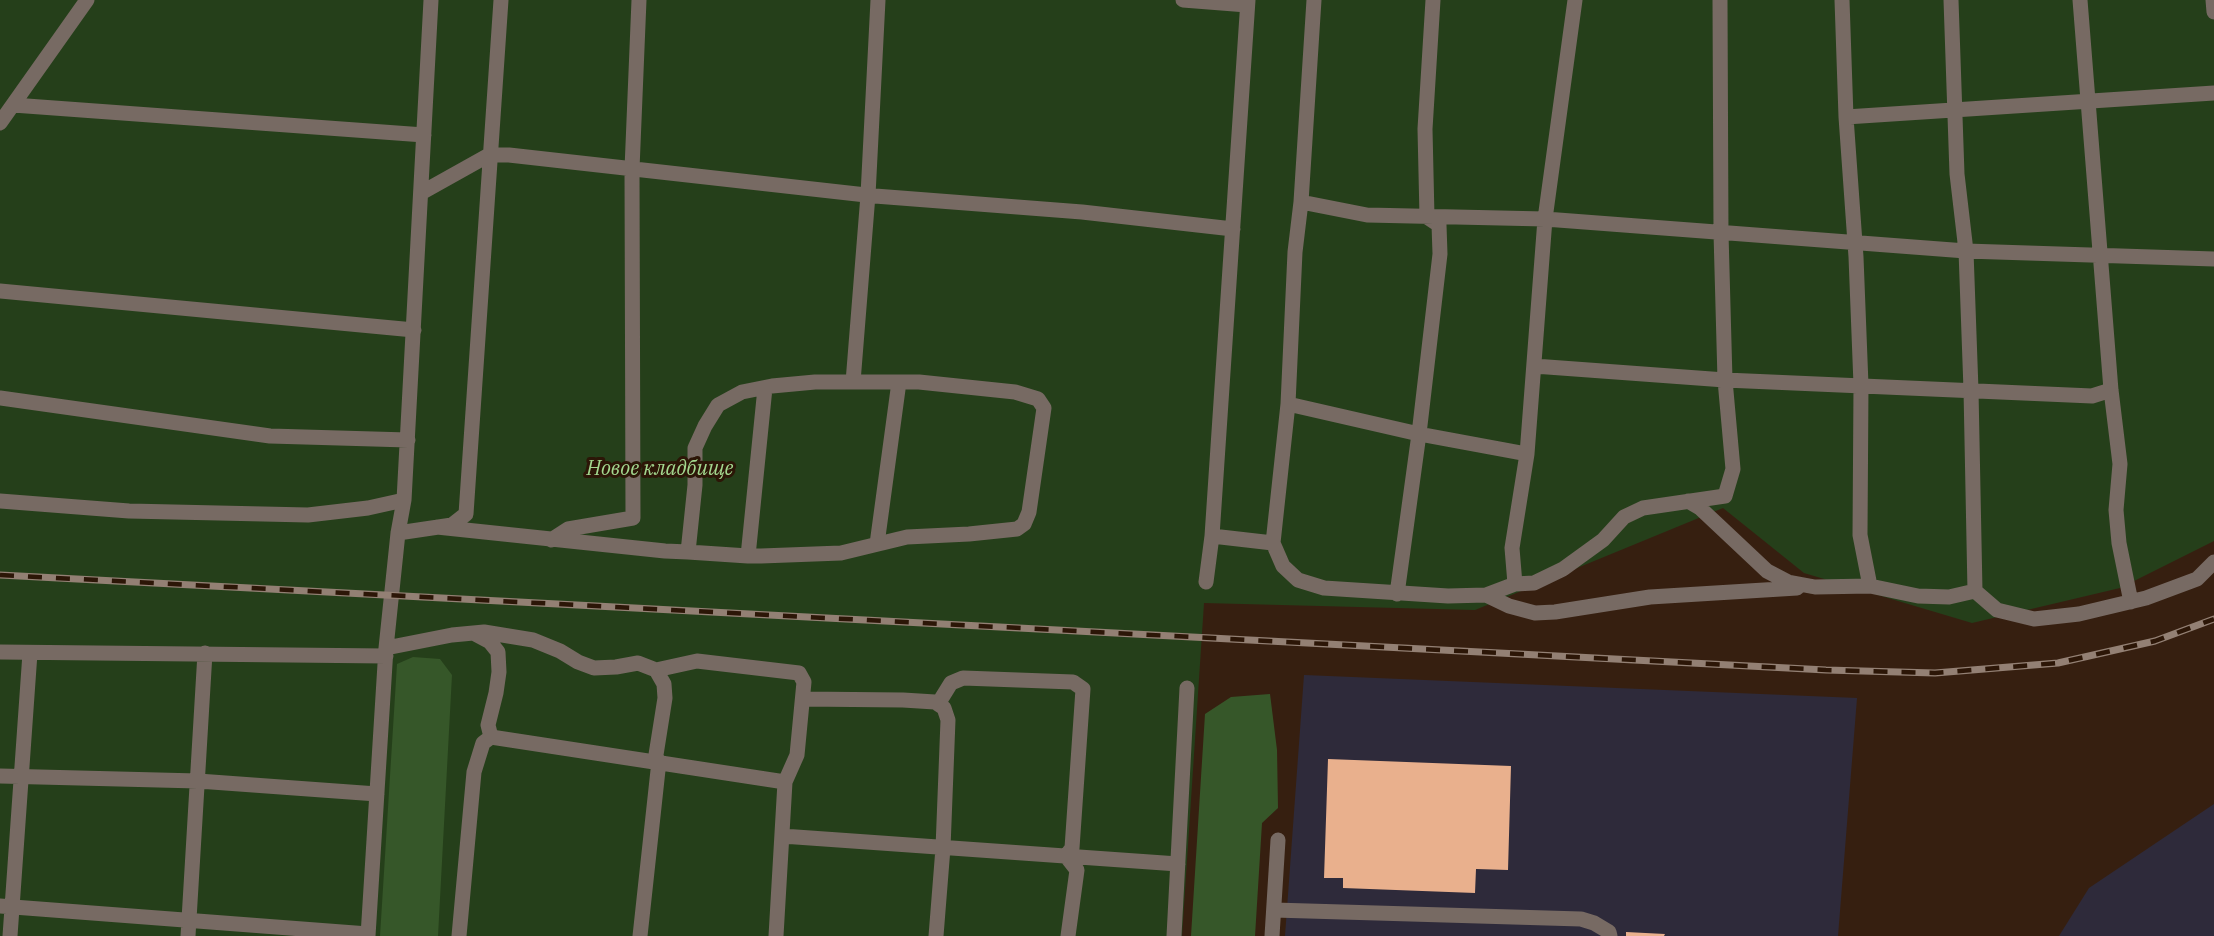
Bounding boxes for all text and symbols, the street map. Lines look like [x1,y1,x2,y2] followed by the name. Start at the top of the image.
[586,457,734,481] park label: Новое кладбище

